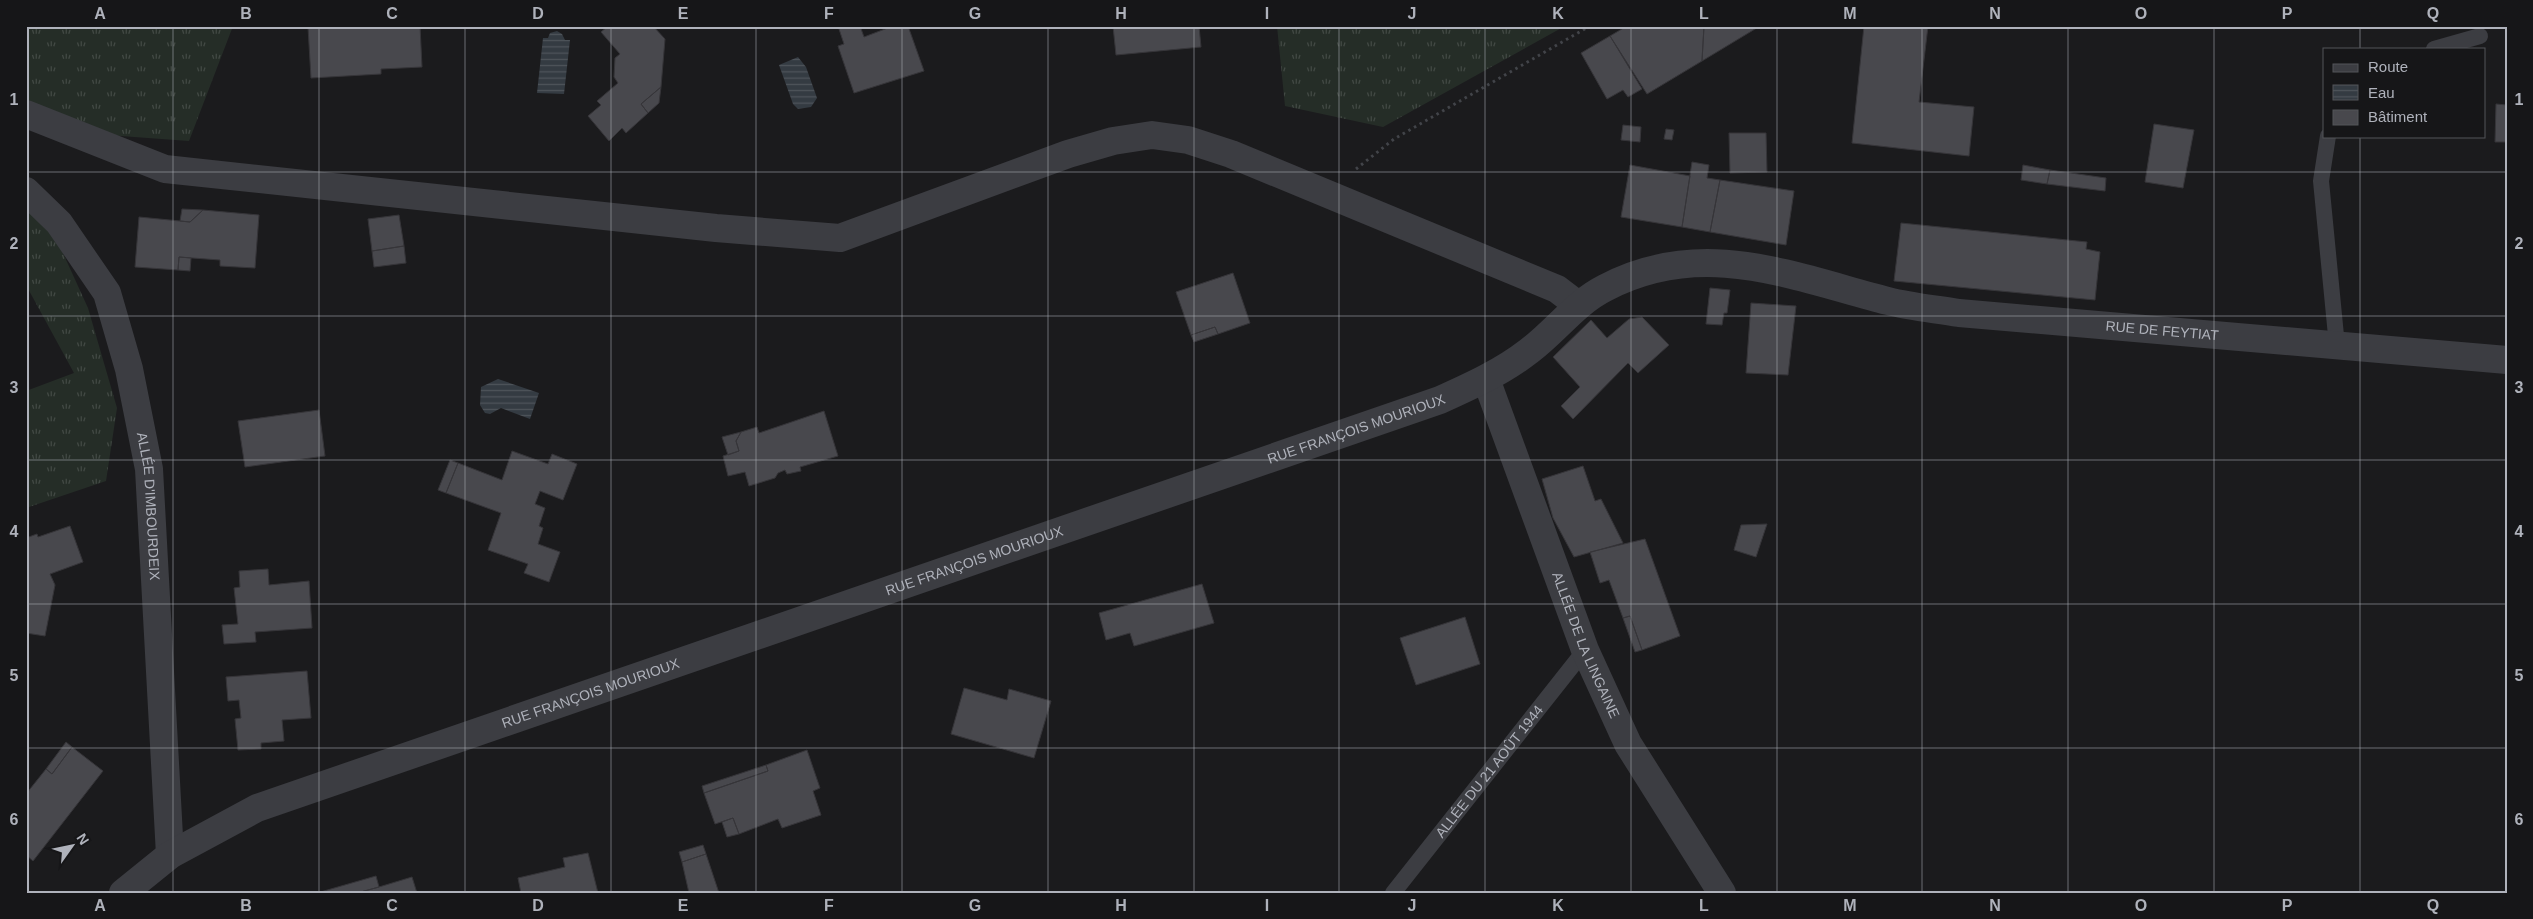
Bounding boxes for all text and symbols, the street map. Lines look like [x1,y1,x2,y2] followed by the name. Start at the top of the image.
[94,5,106,22] text: A
[240,5,252,22] text: B
[386,5,398,22] text: C
[532,5,544,22] text: D
[678,5,689,22] text: E
[824,5,834,22] text: F
[969,5,981,22] text: G
[1115,5,1127,22] text: H
[1265,5,1269,22] text: I
[1408,5,1416,22] text: J
[1552,5,1564,22] text: K
[1699,5,1709,22] text: L
[1843,5,1857,22] text: M
[1989,5,2001,22] text: N
[2135,5,2147,22] text: O
[2282,5,2293,22] text: P
[2427,5,2439,22] text: Q
[2323,48,2486,138] legend
[2368,58,2408,75] text: Route
[2368,84,2395,101] text: Eau
[10,91,19,108] text: 1
[2515,91,2524,108] text: 1
[2368,108,2428,125] text: Bâtiment
[10,235,19,252] text: 2
[2515,235,2524,252] text: 2
[2105,318,2220,343] street label: RUE DE FEYTIAT
[10,379,19,396] text: 3
[2515,379,2524,396] text: 3
[1265,390,1448,467] street label: RUE FRANÇOIS MOURIOUX
[134,431,163,582] street label: ALLÉE D'IMBOURDEIX
[883,522,1066,599] street label: RUE FRANÇOIS MOURIOUX
[10,523,19,540] text: 4
[2515,523,2524,540] text: 4
[1549,569,1623,720] street label: ALLÉE DE LA LINGAINE
[499,655,682,731] street label: RUE FRANÇOIS MOURIOUX
[10,667,19,684] text: 5
[2515,667,2524,684] text: 5
[1432,702,1546,841] street label: ALLÉE DU 21 AOÛT 1944
[10,811,19,828] text: 6
[2515,811,2524,828] text: 6
[48,822,98,872] north arrow
[73,830,92,848] text: N
[94,897,106,914] text: A
[240,897,252,914] text: B
[386,897,398,914] text: C
[532,897,544,914] text: D
[678,897,689,914] text: E
[824,897,834,914] text: F
[969,897,981,914] text: G
[1115,897,1127,914] text: H
[1265,897,1269,914] text: I
[1408,897,1416,914] text: J
[1552,897,1564,914] text: K
[1699,897,1709,914] text: L
[1843,897,1857,914] text: M
[1989,897,2001,914] text: N
[2135,897,2147,914] text: O
[2282,897,2293,914] text: P
[2427,897,2439,914] text: Q

